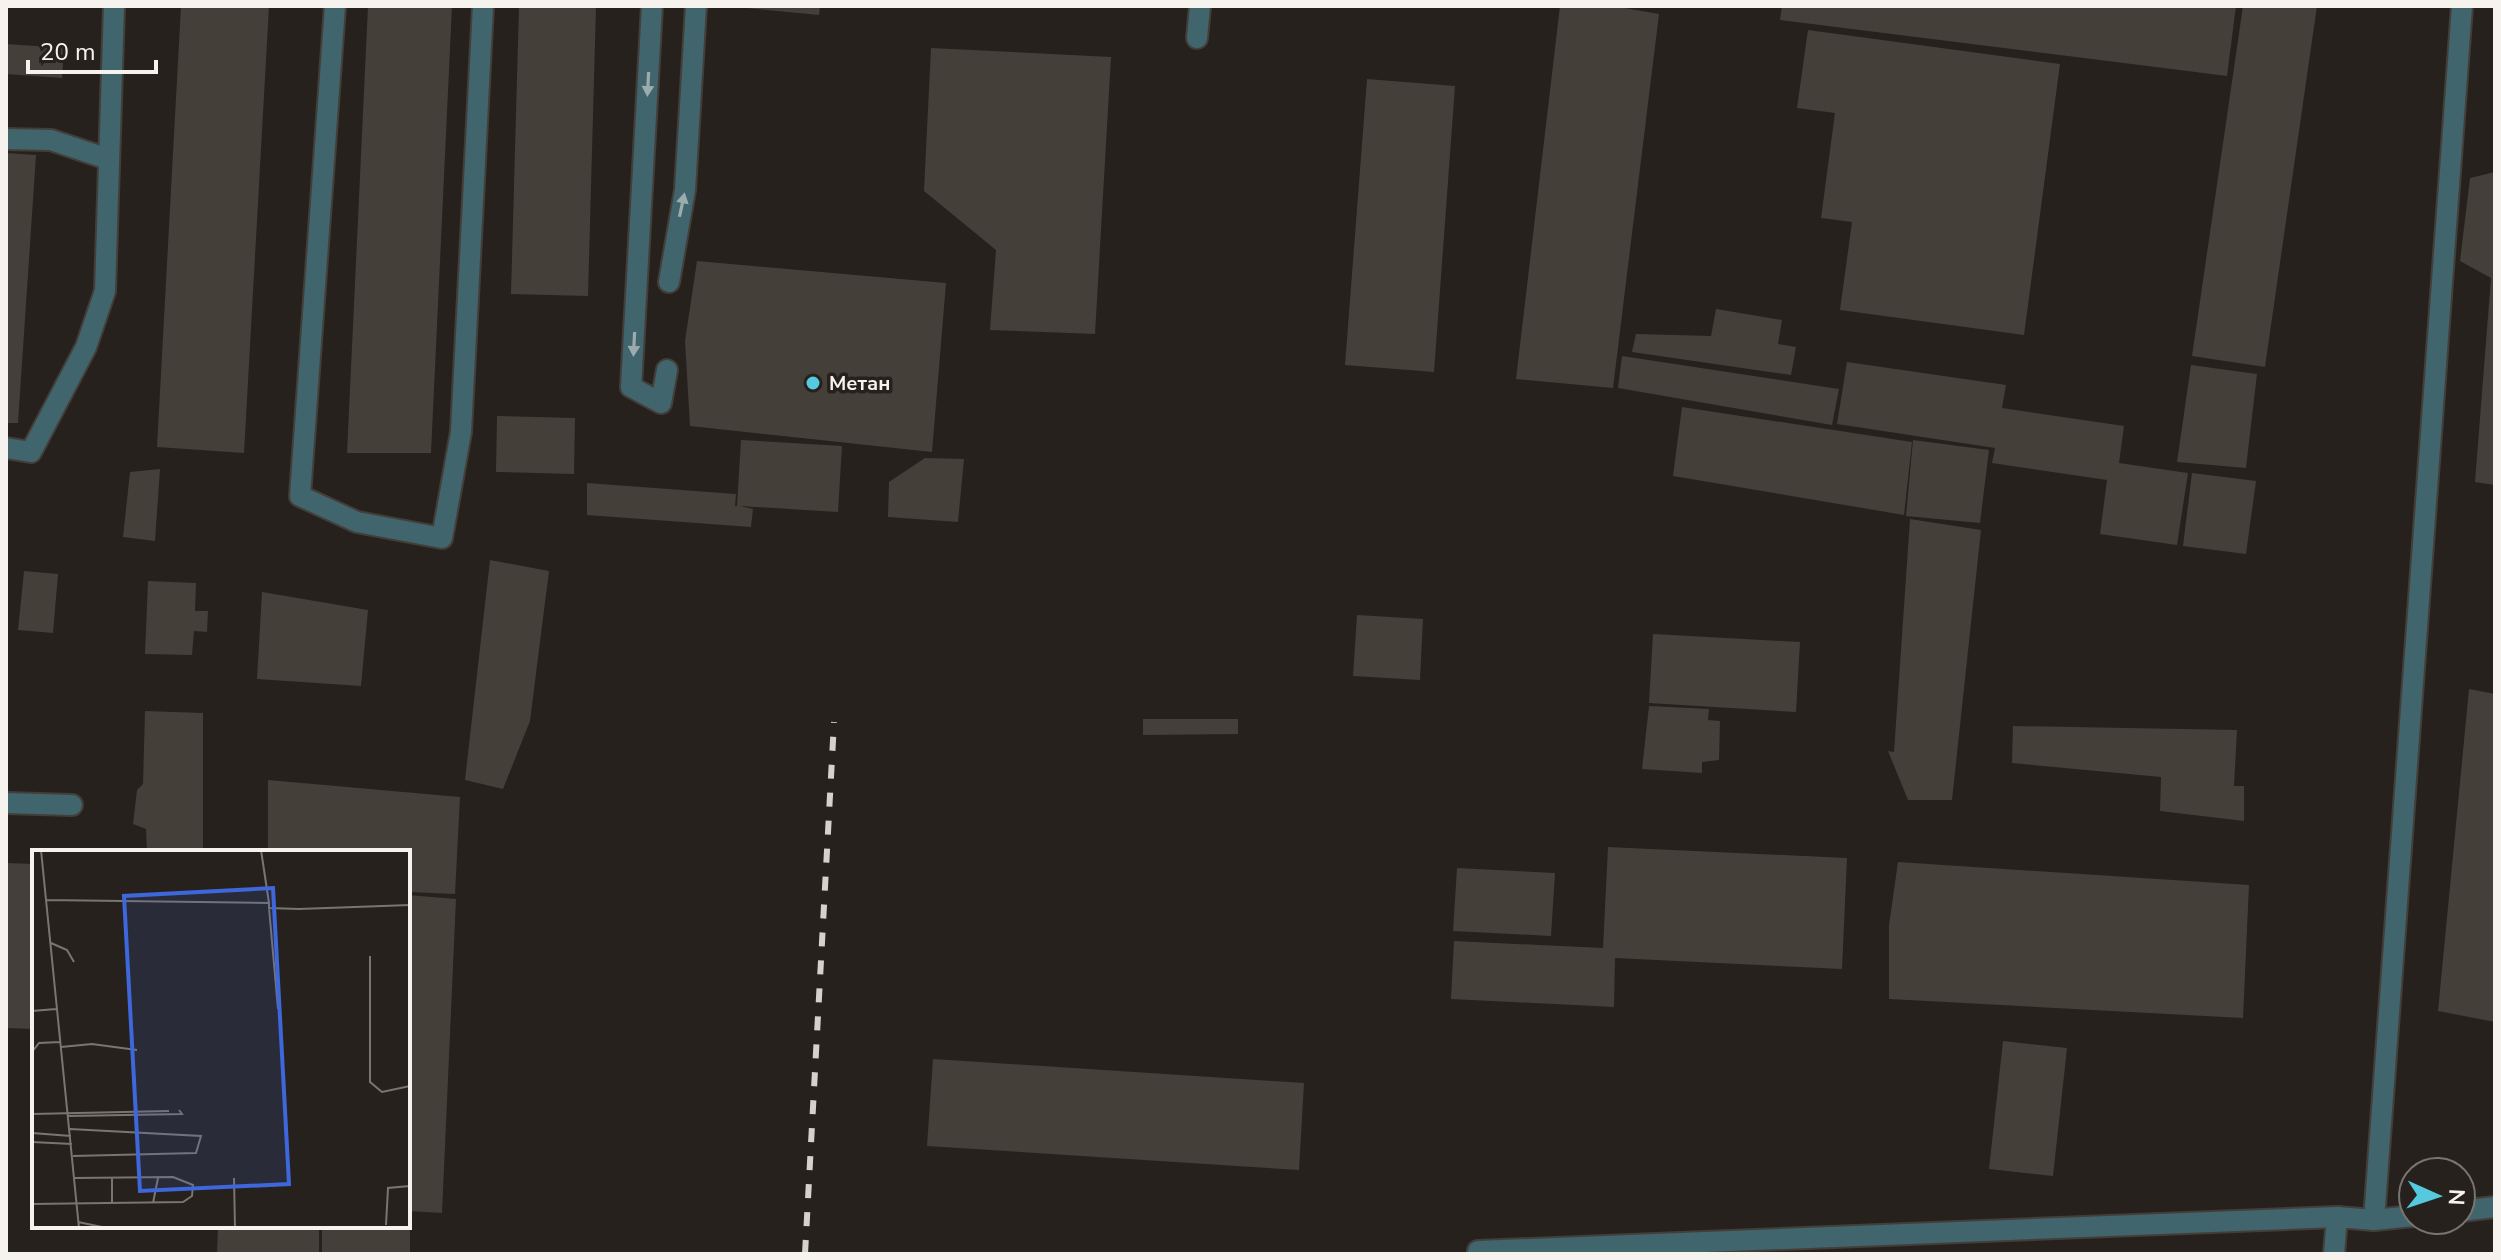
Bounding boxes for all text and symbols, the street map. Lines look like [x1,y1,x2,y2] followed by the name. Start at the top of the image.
[28,24,156,74] scale bar
[40,36,96,68] text: 20 m
[641,72,654,97] one-way arrow
[676,193,689,218] one-way arrow
[627,332,640,357] one-way arrow
[829,370,890,397] place label: Метан
[804,374,822,392] marker: Метан
[32,850,410,1228] inset map
[2397,1156,2477,1236] north arrow
[2441,1188,2471,1206] text: N

